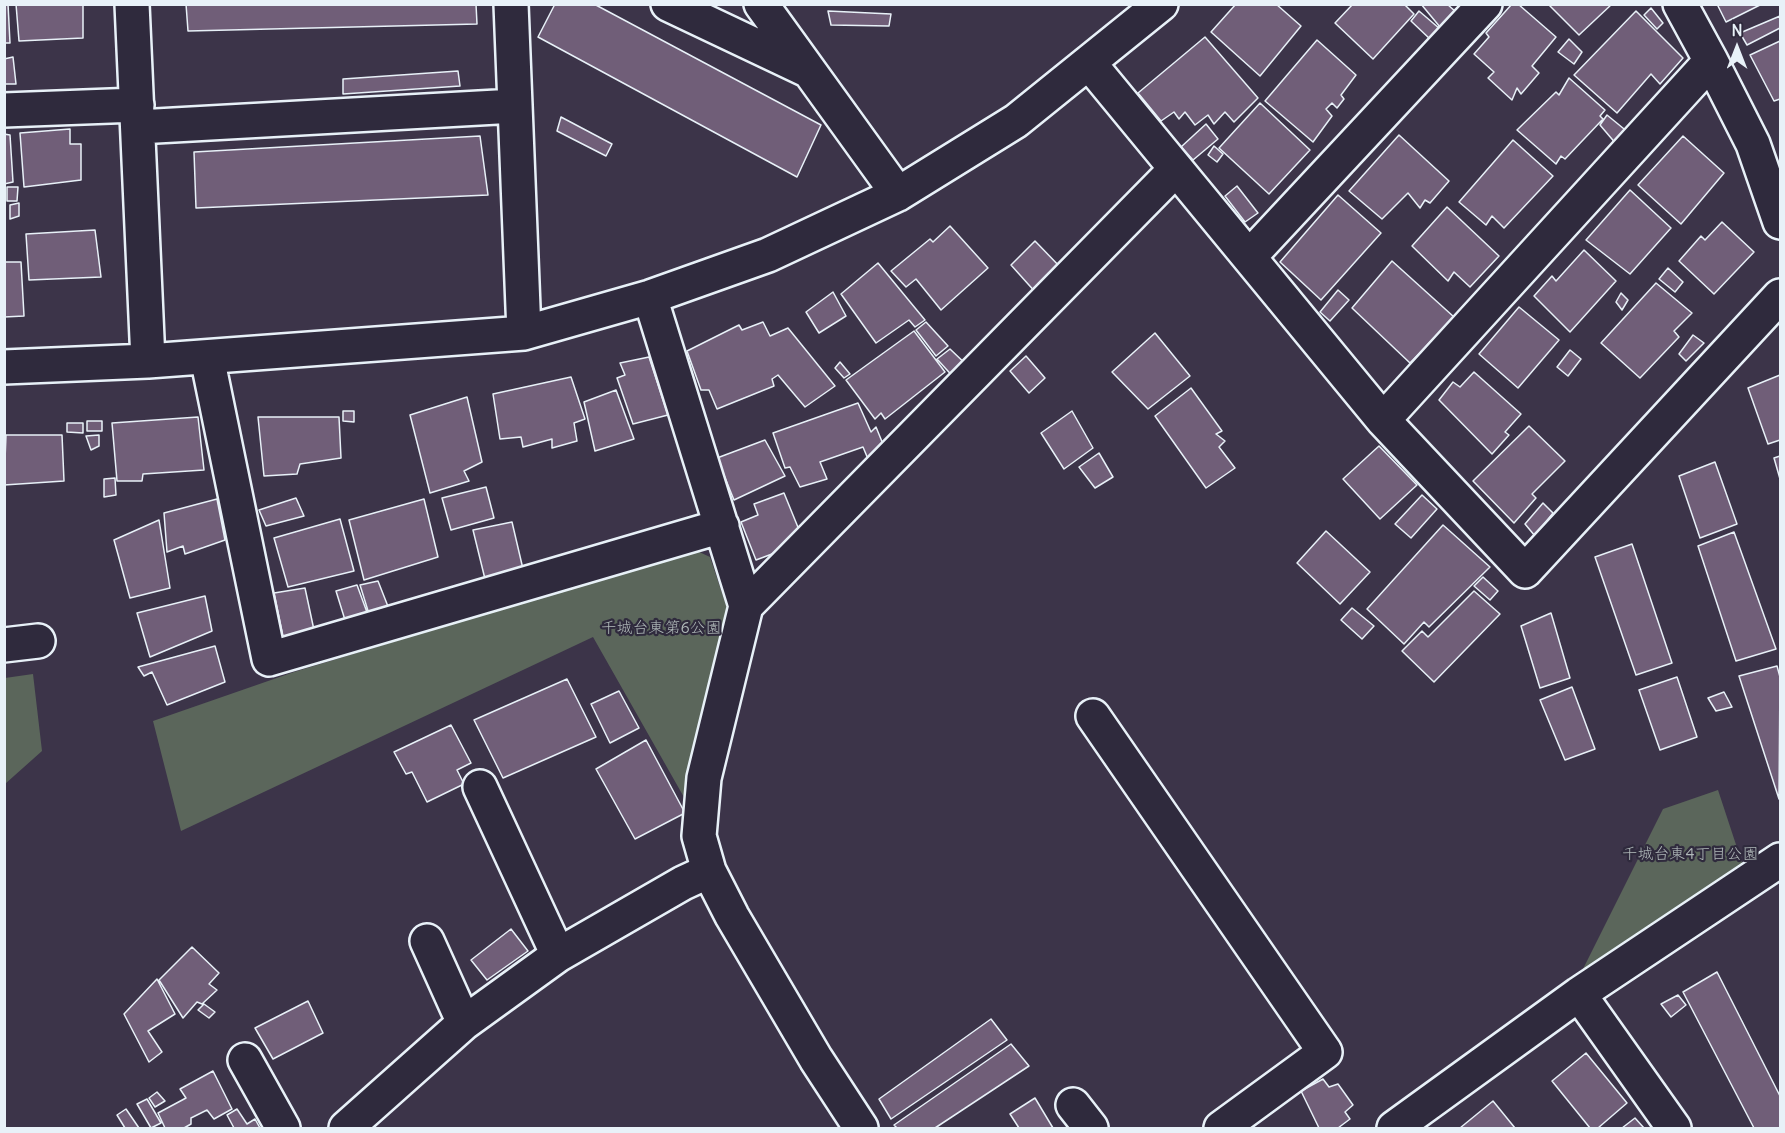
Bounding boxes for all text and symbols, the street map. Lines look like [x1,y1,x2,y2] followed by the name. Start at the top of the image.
[1707,18,1767,78] north arrow
[1731,20,1743,40] text: N
[600,618,722,638] park label: 千城台東第6公園
[1621,844,1759,864] park label: 千城台東4丁目公園

